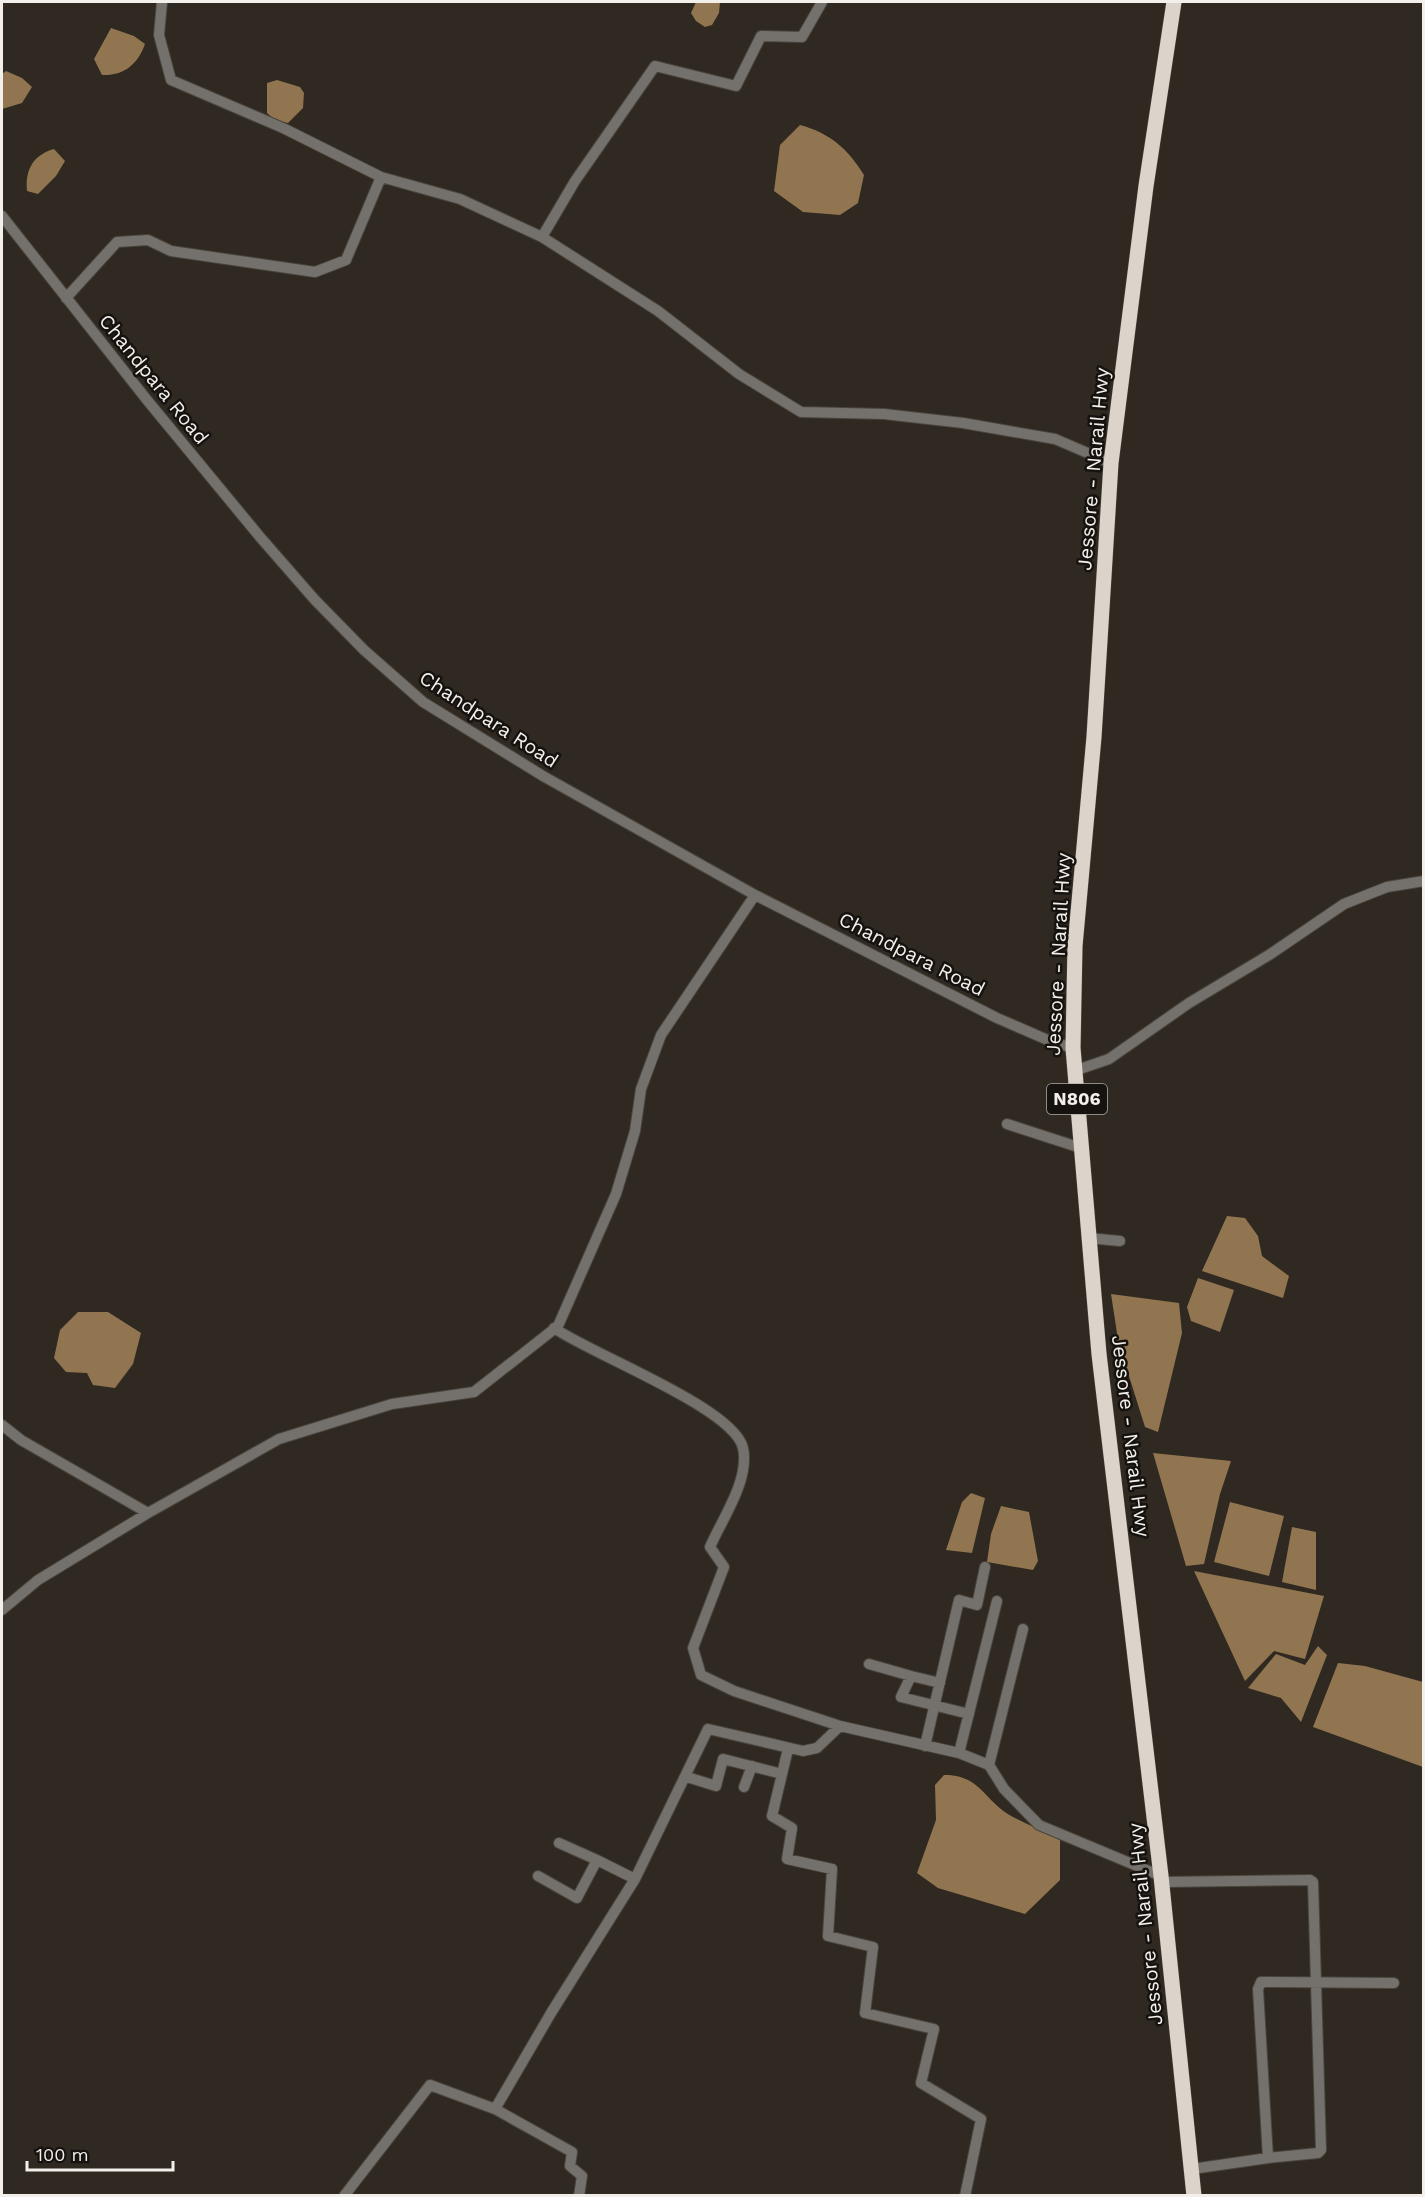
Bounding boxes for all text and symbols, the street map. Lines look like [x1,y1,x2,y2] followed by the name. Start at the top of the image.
[94,309,214,449] street label: Chandpara Road
[1072,366,1114,571] street label: Jessore - Narail Hwy
[415,665,563,773] street label: Chandpara Road
[1041,851,1075,1056] street label: Jessore - Narail Hwy
[835,907,989,1001] street label: Chandpara Road
[1047,1084,1107,1114] road number: N806
[1107,1334,1155,1539] street label: Jessore - Narail Hwy
[1122,1821,1168,2026] street label: Jessore - Narail Hwy
[27,2134,172,2172] scale bar
[36,2144,89,2165] text: 100 m

